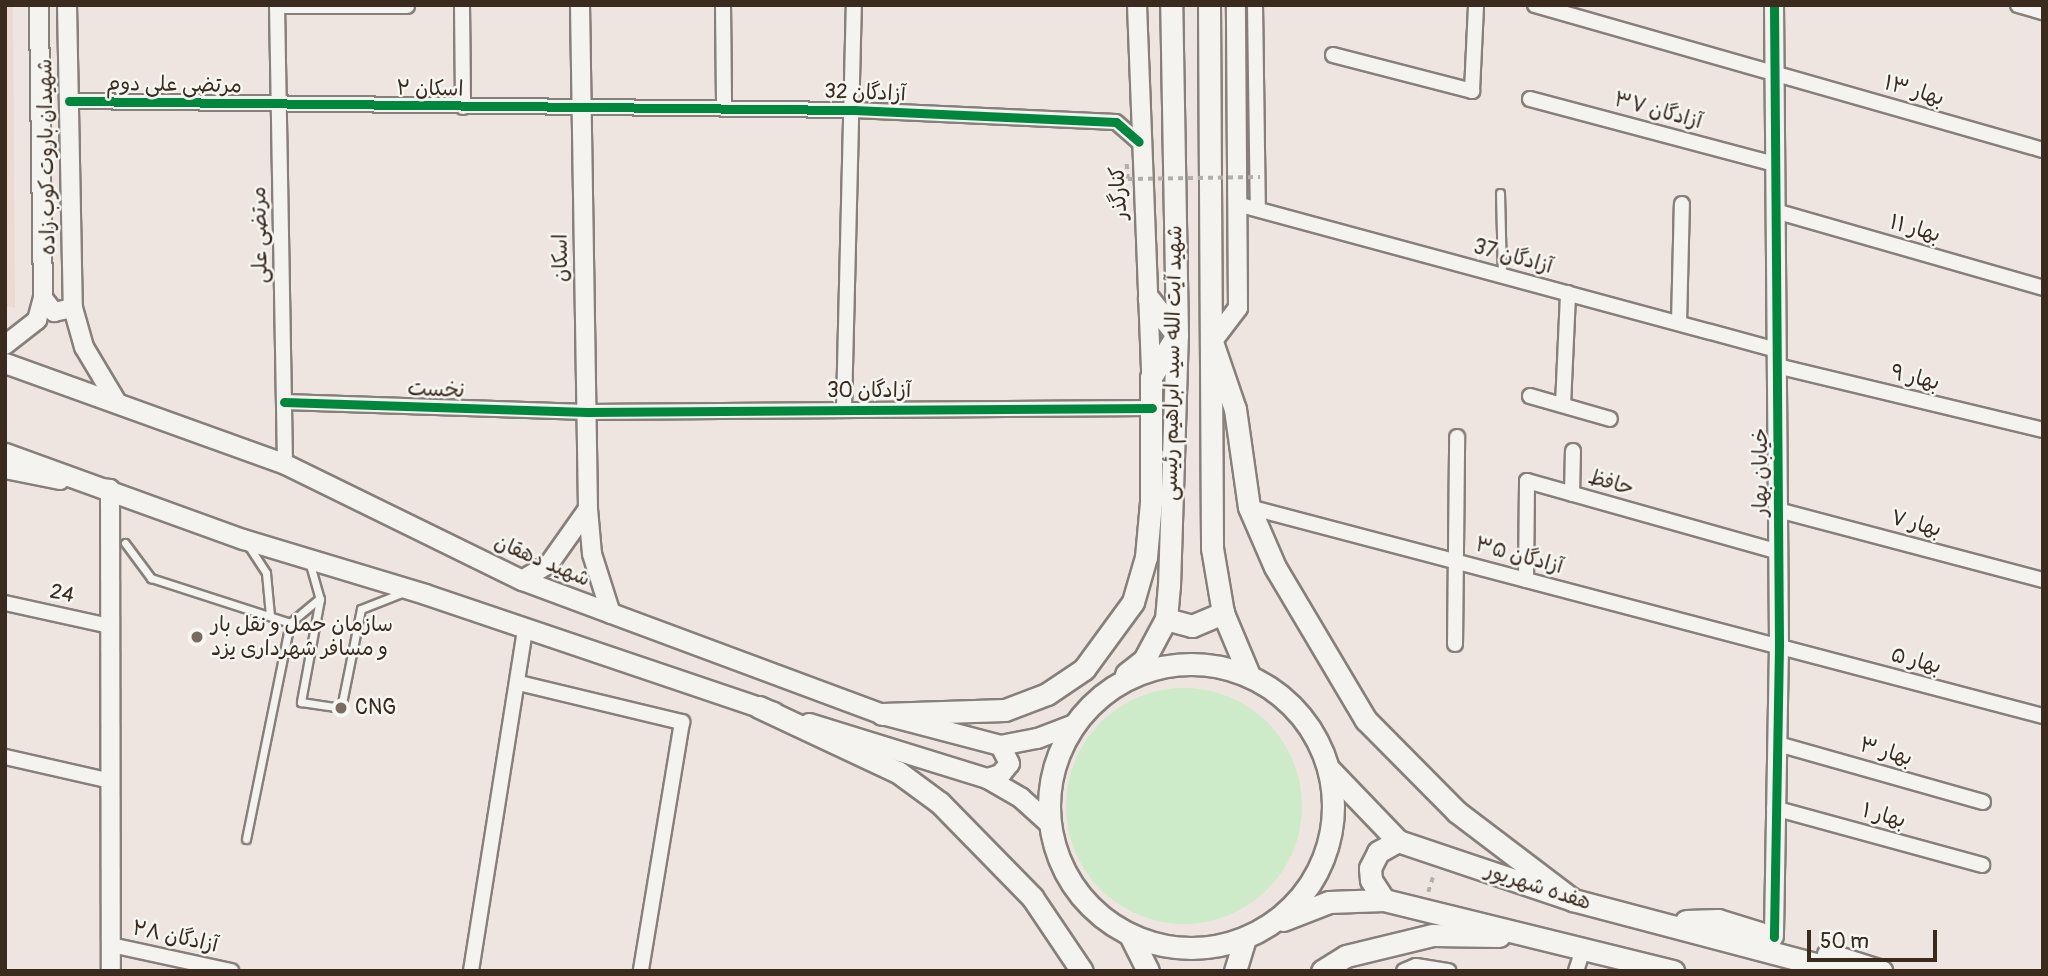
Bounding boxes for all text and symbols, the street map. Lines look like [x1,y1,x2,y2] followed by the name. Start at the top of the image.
[33,59,61,255] street label: شهیدان باروت کوب زاده
[1881,70,1947,112] street label: بهار ۱۳
[106,71,242,99] street label: مرتضی علی دوم
[396,76,464,102] street label: اسکان ۲
[824,79,906,107] street label: آزادگان 32
[1611,87,1705,135] street label: آزادگان ۳۷
[1105,166,1133,220] street label: کنارگذر
[247,186,273,284] street label: مرتضی علی
[1887,210,1943,248] street label: بهار ۱۱
[1158,225,1188,501] street label: شهید آیت الله سید ابراهیم رئیسی
[548,234,574,282] street label: اسکان
[1471,234,1555,280] street label: آزادگان 37
[1888,360,1942,396] street label: بهار ۹
[407,376,465,404] street label: نخست
[827,378,911,404] street label: آزادگان 30
[1748,428,1774,516] street label: خیابان بهار
[1585,465,1637,501] street label: حافظ
[1888,505,1944,543] street label: بهار ۷
[490,530,594,592] street label: شهید دهقان
[1472,532,1566,580] street label: آزادگان ۳۵
[48,579,76,609] street label: 24
[211,612,393,662] place label: سازمان حمل و نقل بار و مسافر شهرداری یزد
[189,629,205,645] marker: سازمان حمل و نقل بار و مسافر شهرداری یزد
[1888,642,1944,680] street label: بهار ۵
[355,695,396,721] place label: CNG
[333,700,349,716] marker: CNG
[1857,732,1915,772] street label: بهار ۳
[1859,798,1909,834] street label: بهار ۱
[1482,858,1594,916] street label: هفده شهریور
[130,916,220,958] street label: ۲۸ آزادگان
[1810,916,1940,960] scale bar
[1820,928,1869,955] text: 50 m

